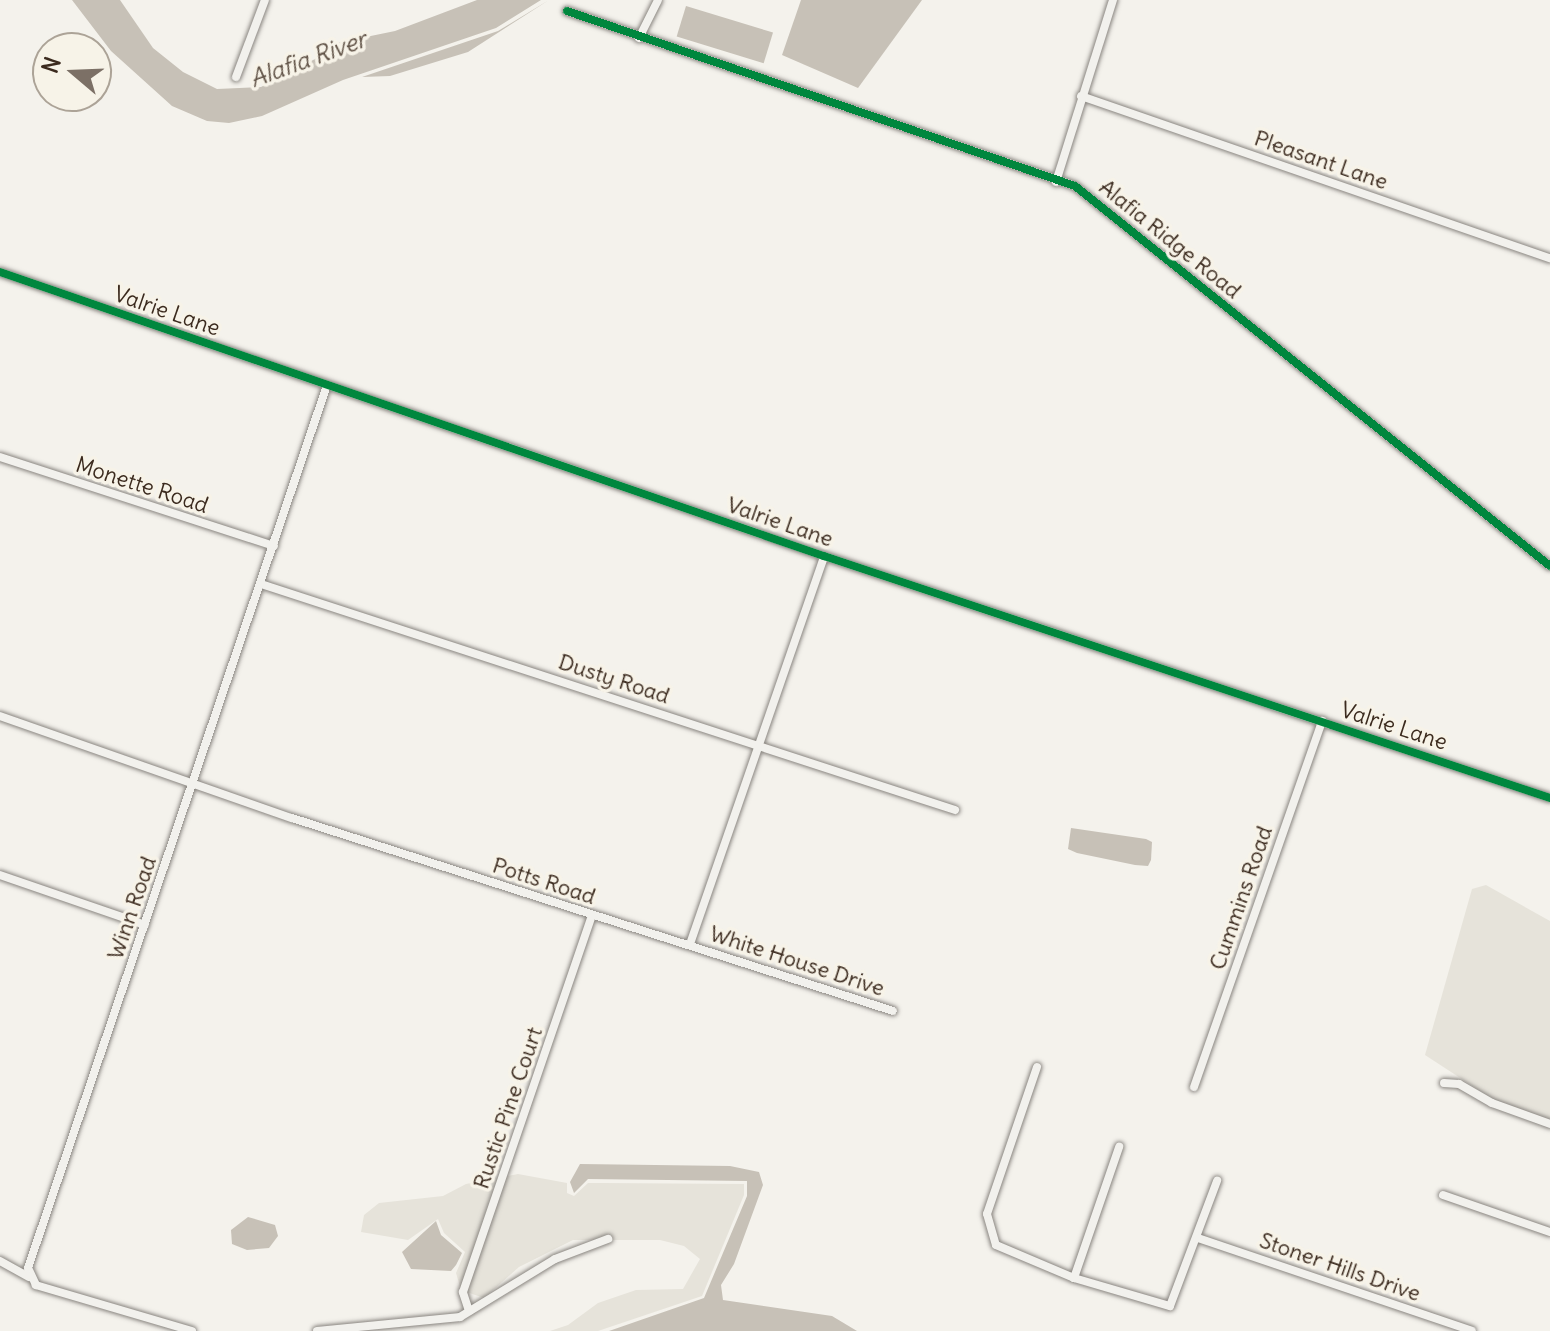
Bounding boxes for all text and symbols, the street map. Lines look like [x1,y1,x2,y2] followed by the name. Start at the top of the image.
[246,25,370,93] water label: Alafia River
[32,32,112,112] north arrow
[35,53,67,77] text: N
[1251,125,1391,195] street label: Pleasant Lane
[1094,174,1246,304] street label: Alafia Ridge Road
[111,281,223,341] street label: Valrie Lane
[72,451,212,519] street label: Monette Road
[724,492,836,552] street label: Valrie Lane
[555,649,673,709] street label: Dusty Road
[1337,696,1451,756] street label: Valrie Lane
[1204,823,1278,973] street label: Cummins Road
[489,852,599,910] street label: Potts Road
[102,853,162,963] street label: Winn Road
[706,920,888,1002] street label: White House Drive
[468,1024,548,1192] street label: Rustic Pine Court
[1256,1227,1424,1307] street label: Stoner Hills Drive

